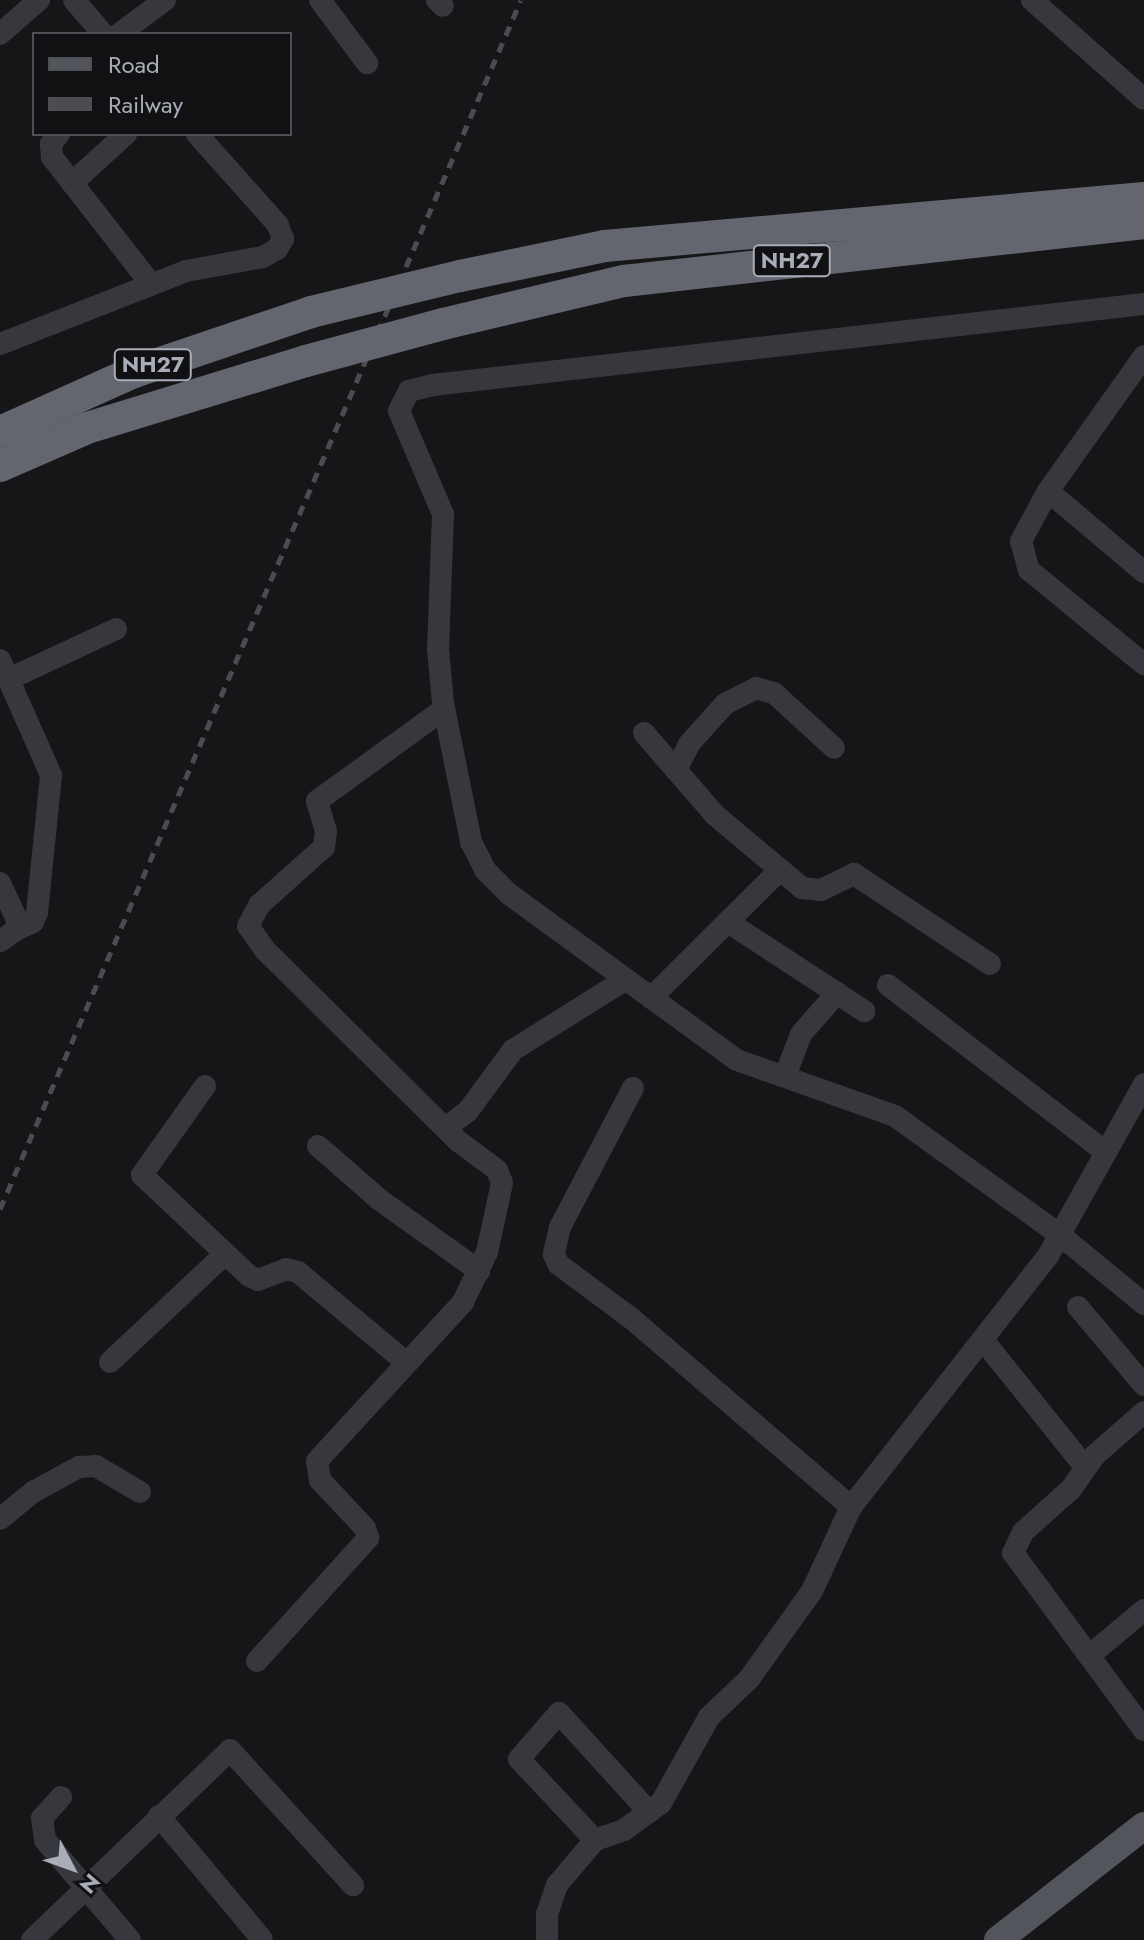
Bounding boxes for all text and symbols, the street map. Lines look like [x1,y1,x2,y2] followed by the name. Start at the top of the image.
[32,32,292,136] legend
[108,47,160,82] text: Road
[108,87,183,122] text: Railway
[752,243,832,279] road number: NH27
[113,347,193,383] road number: NH27
[32,1828,112,1908] north arrow
[72,1867,108,1901] text: N

